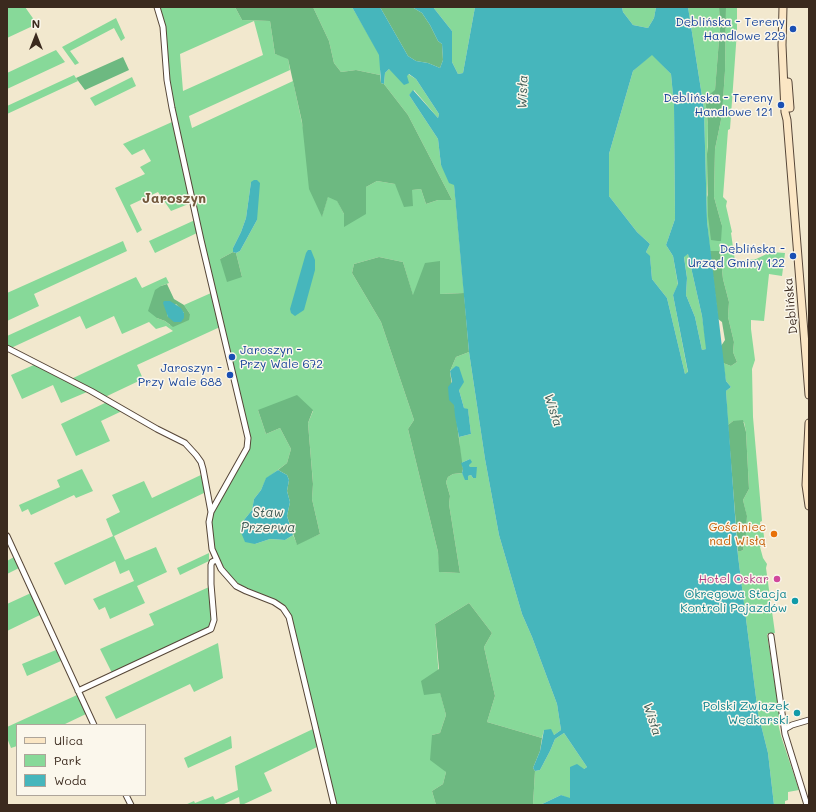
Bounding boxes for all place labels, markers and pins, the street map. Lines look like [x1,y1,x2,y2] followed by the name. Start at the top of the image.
[675,15,785,43] place label: Dęblińska - Tereny Handlowe 229
[788,24,798,34] marker: Dęblińska - Tereny Handlowe 229
[663,91,773,119] place label: Dęblińska - Tereny Handlowe 121
[776,100,786,110] marker: Dęblińska - Tereny Handlowe 121
[688,242,785,270] place label: Dęblińska - Urząd Gminy 122
[788,251,798,261] marker: Dęblińska - Urząd Gminy 122
[240,343,323,371] place label: Jaroszyn - Przy Wale 672
[227,352,237,362] marker: Jaroszyn - Przy Wale 672
[138,361,222,389] place label: Jaroszyn - Przy Wale 688
[225,370,235,380] marker: Jaroszyn - Przy Wale 688
[709,520,766,548] place label: Gościniec nad Wisłą
[769,529,779,539] marker: Gościniec nad Wisłą
[699,572,769,586] place label: Hotel Oskar
[772,574,782,584] marker: Hotel Oskar
[680,587,787,615] place label: Okręgowa Stacja Kontroli Pojazdów
[790,596,800,606] marker: Okręgowa Stacja Kontroli Pojazdów
[703,699,789,727] place label: Polski Związek Wędkarski
[792,708,802,718] marker: Polski Związek Wędkarski

